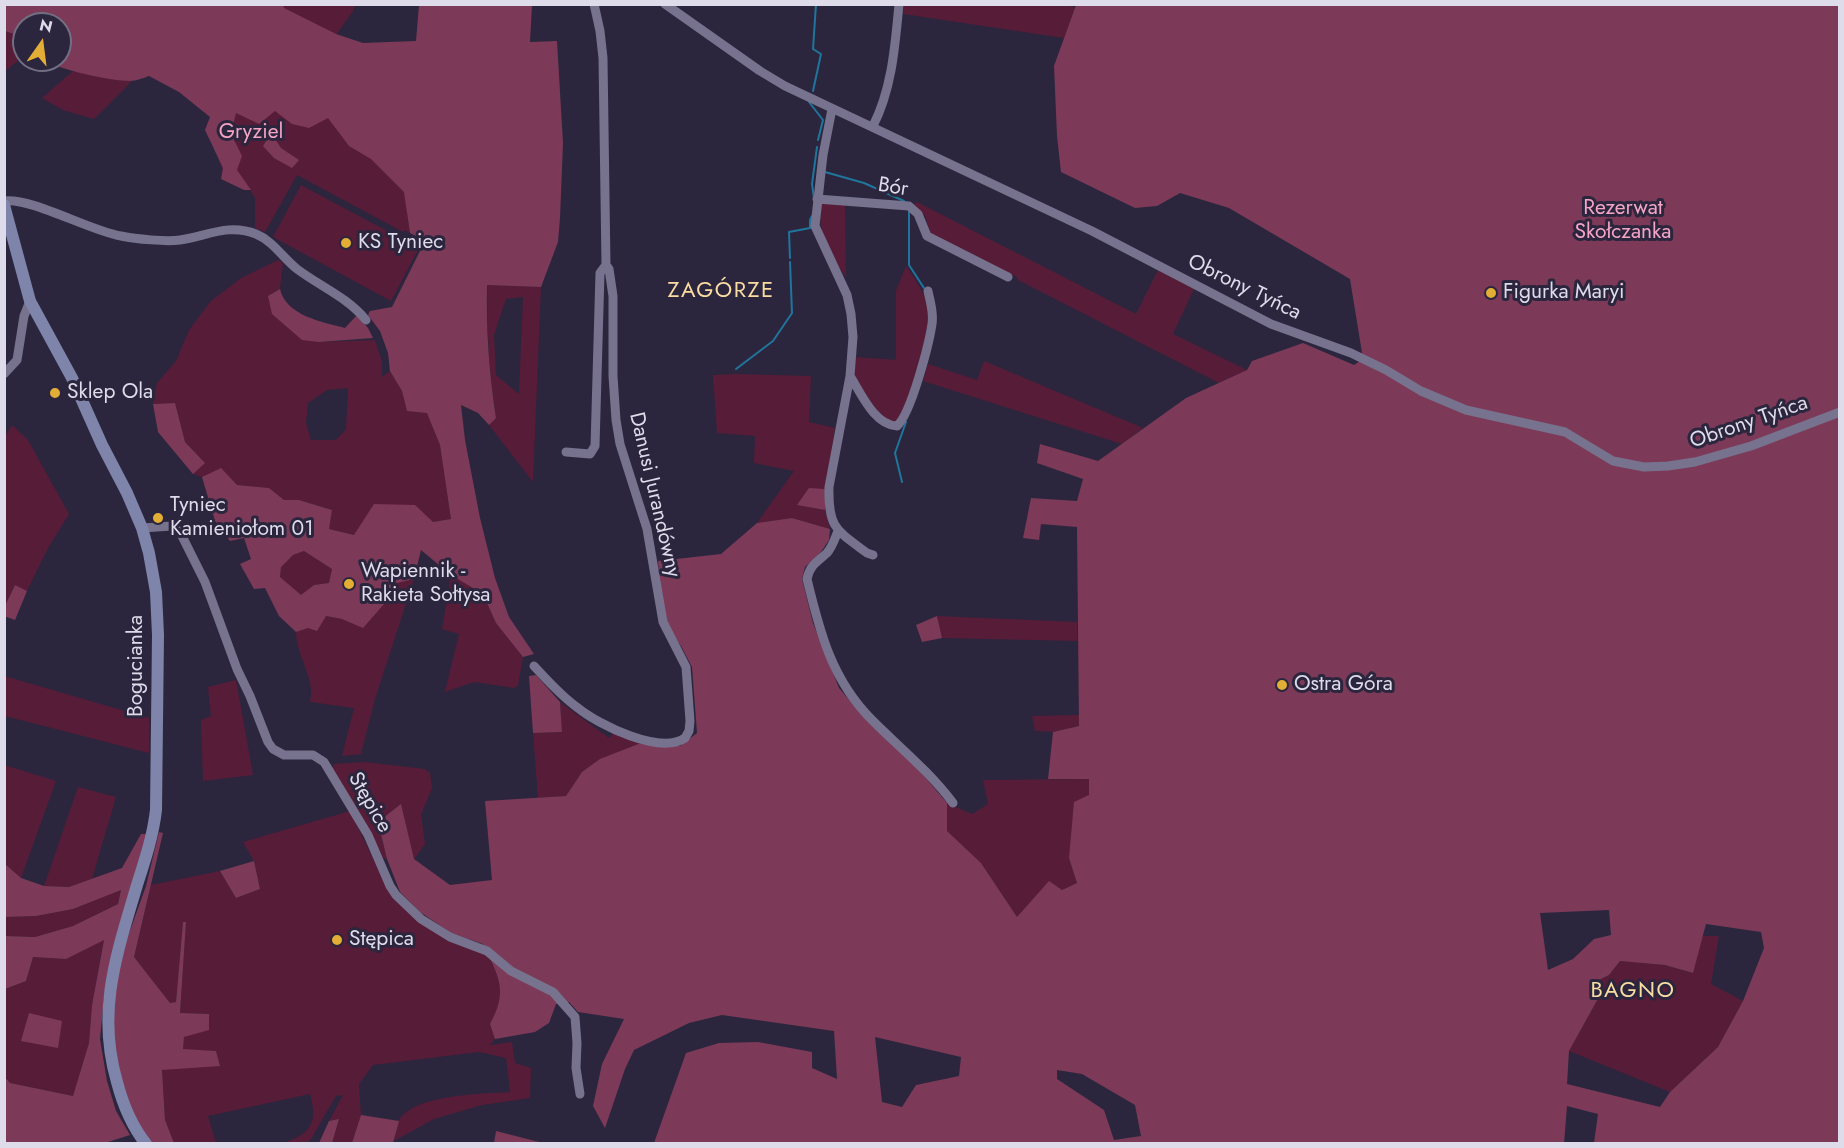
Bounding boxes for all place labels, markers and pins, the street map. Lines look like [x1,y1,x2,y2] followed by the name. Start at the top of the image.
[358,230,443,256] place label: KS Tyniec
[339,236,353,250] marker: KS Tyniec
[1503,280,1624,306] place label: Figurka Maryi
[1484,286,1498,300] marker: Figurka Maryi
[67,380,153,406] place label: Sklep Ola
[48,386,62,400] marker: Sklep Ola
[170,493,314,543] place label: Tyniec Kamieniołom 01
[151,511,165,525] marker: Tyniec Kamieniołom 01
[361,559,490,609] place label: Wapiennik - Rakieta Sołtysa
[342,577,356,591] marker: Wapiennik - Rakieta Sołtysa
[1294,672,1393,698] place label: Ostra Góra
[1275,678,1289,692] marker: Ostra Góra
[349,927,414,953] place label: Stępica
[330,933,344,947] marker: Stępica

